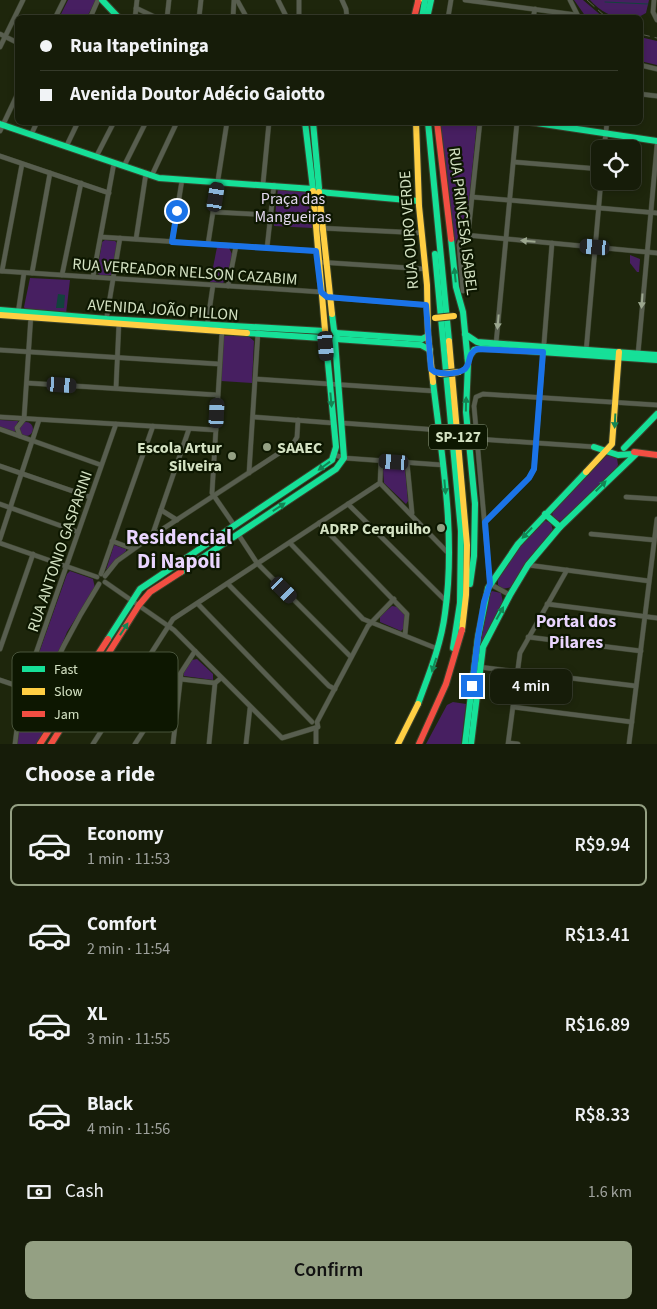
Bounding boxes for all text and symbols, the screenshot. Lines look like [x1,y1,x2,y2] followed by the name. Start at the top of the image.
[70,33,209,60] text: Rua Itapetininga
[70,81,325,108] text: Avenida Doutor Adécio Gaiotto
[591,140,641,190] map controls
[591,140,641,190] button: locate
[443,146,483,297] street label: RUA PRINCESA ISABEL
[394,170,424,290] street label: RUA OURO VERDE
[206,181,225,213] car
[254,188,332,228] park label: Praça das Mangueiras
[166,200,188,222] route start
[520,237,536,245] one-way arrow
[579,238,610,256] car
[72,253,298,291] street label: RUA VEREADOR NELSON CAZABIM
[450,266,458,282] one-way arrow
[638,293,646,309] one-way arrow
[87,294,239,326] street label: AVENIDA JOÃO PILLON
[494,315,502,331] one-way arrow
[317,330,334,362] car
[46,376,77,394] car
[327,392,335,408] one-way arrow
[462,395,470,411] one-way arrow
[208,398,225,428] car
[611,413,619,429] one-way arrow
[429,424,487,450] road number: SP-127
[137,437,223,477] place label: Escola Artur Silveira
[277,437,322,459] place label: SAAEC
[261,441,273,453] marker: SAAEC
[226,450,238,462] marker: Escola Artur Silveira
[378,453,409,471] car
[317,461,331,471] one-way arrow
[22,468,98,635] street label: RUA ANTONIO GASPARINI
[441,479,449,495] one-way arrow
[594,480,606,492] one-way arrow
[272,502,286,512] one-way arrow
[319,518,431,540] place label: ADRP Cerquilho
[126,522,232,576] district label: Residencial Di Napoli
[435,522,447,534] marker: ADRP Cerquilho
[522,527,533,540] one-way arrow
[268,574,299,606] car
[496,605,504,620] one-way arrow
[536,609,616,655] district label: Portal dos Pilares
[119,622,129,636] one-way arrow
[12,652,178,732] legend
[429,658,437,673] one-way arrow
[54,660,78,680] text: Fast
[490,668,572,704] callout: 4 min
[461,675,483,697] route end
[512,675,550,697] text: 4 min
[54,682,83,702] text: Slow
[54,705,79,725] text: Jam
[25,758,155,790] text: Choose a ride
[87,821,164,848] text: Economy
[27,823,72,868] icon: car
[575,832,630,859] text: R$9.94
[87,848,170,870] text: 1 min · 11:53
[87,911,157,938] text: Comfort
[27,913,72,958] icon: car
[565,922,630,949] text: R$13.41
[87,938,170,960] text: 2 min · 11:54
[87,1001,108,1028] text: XL
[27,1003,72,1048] icon: car
[565,1012,630,1039] text: R$16.89
[87,1028,170,1050] text: 3 min · 11:55
[87,1091,133,1118] text: Black
[27,1093,72,1138] icon: car
[575,1102,630,1129] text: R$8.33
[87,1118,170,1140] text: 4 min · 11:56
[25,1178,53,1206] icon: cash
[65,1178,104,1205] text: Cash
[588,1181,632,1203] text: 1.6 km
[25,1241,632,1299] button: Confirm

